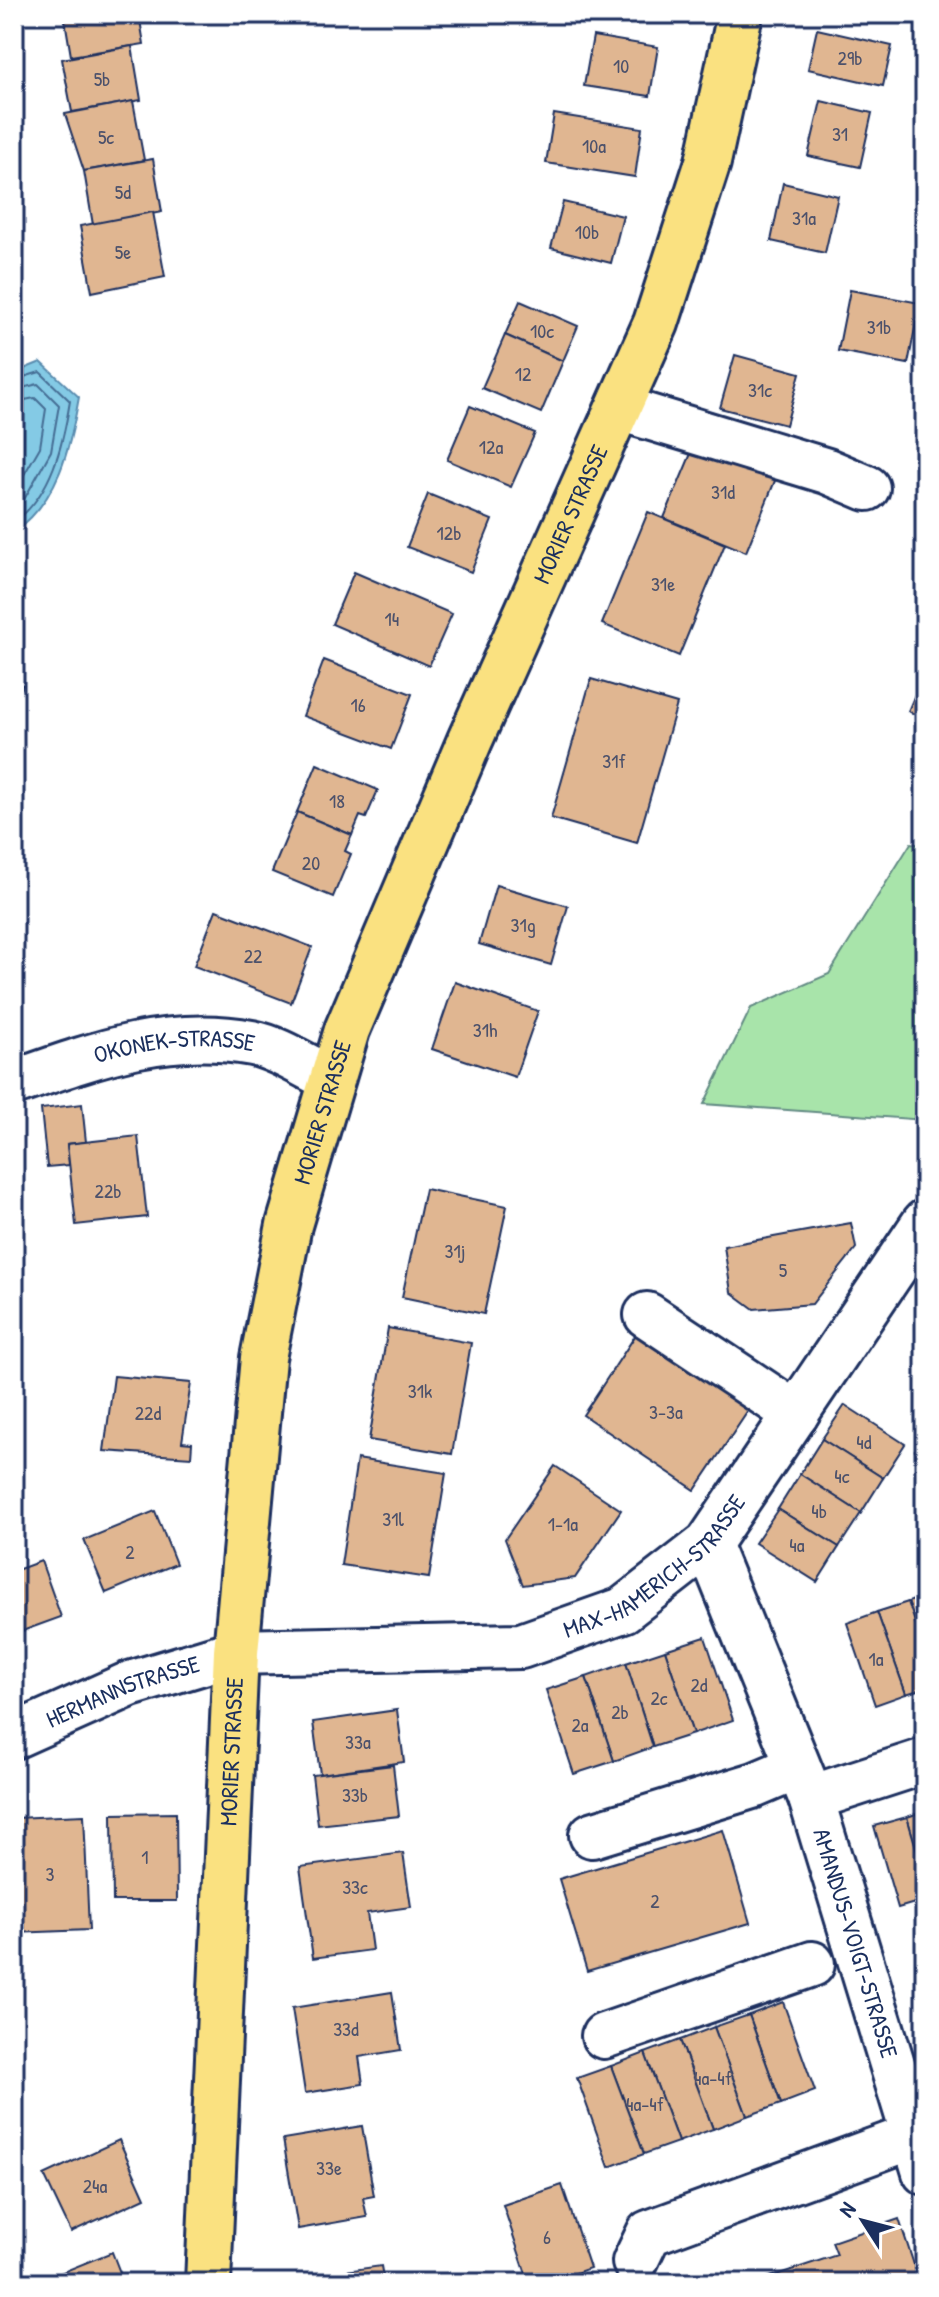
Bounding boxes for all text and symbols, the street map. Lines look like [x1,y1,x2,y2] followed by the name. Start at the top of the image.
[838,44,862,71] house number: 29b
[613,52,629,79] house number: 10
[94,65,110,92] house number: 5b
[832,120,848,147] house number: 31
[98,123,114,150] house number: 5c
[582,132,606,159] house number: 10a
[115,178,131,205] house number: 5d
[792,204,816,231] house number: 31a
[575,218,599,245] house number: 10b
[115,238,131,265] house number: 5e
[867,313,891,340] house number: 31b
[530,317,554,344] house number: 10c
[515,360,532,387] house number: 12
[748,376,772,403] house number: 31c
[479,433,503,460] house number: 12a
[525,439,615,588] street label: MORIER STRASSE
[711,478,735,505] house number: 31d
[437,519,461,546] house number: 12b
[651,570,675,597] house number: 31e
[385,605,399,632] house number: 14
[350,691,366,718] house number: 16
[602,747,626,774] house number: 31f
[329,787,345,814] house number: 18
[302,849,320,876] house number: 20
[510,911,536,938] house number: 31g
[244,942,263,969] house number: 22
[473,1016,497,1043] house number: 31h
[90,1021,258,1070] street label: OKONEK-STRASSE
[285,1036,358,1188] street label: MORIER STRASSE
[95,1177,121,1204] house number: 22b
[445,1237,465,1264] house number: 31j
[779,1256,788,1283] house number: 5
[408,1377,432,1404] house number: 31k
[649,1398,683,1425] house number: 3-3a
[135,1399,161,1426] house number: 22d
[856,1428,872,1455] house number: 4d
[834,1462,850,1489] house number: 4c
[559,1487,752,1645] street label: MAX-HAMERICH-STRASSE
[811,1497,827,1524] house number: 4b
[382,1505,404,1532] house number: 31l
[548,1510,578,1537] house number: 1-1a
[789,1531,805,1558] house number: 4a
[125,1538,135,1565] house number: 2
[868,1645,884,1672] house number: 1a
[41,1647,203,1735] street label: HERMANNSTRASSE
[690,1671,708,1698] house number: 2d
[211,1676,250,1827] street label: MORIER STRASSE
[650,1684,668,1711] house number: 2c
[611,1698,629,1725] house number: 2b
[571,1711,589,1738] house number: 2a
[345,1728,371,1755] house number: 33a
[342,1781,368,1808] house number: 33b
[806,1824,906,2062] street label: AMANDUS-VOIGT-STRASSE
[141,1843,149,1870] house number: 1
[46,1860,55,1887] house number: 3
[342,1873,368,1900] house number: 33c
[650,1887,660,1914] house number: 2
[333,2015,359,2042] house number: 33d
[694,2064,732,2091] house number: 4a-4f
[626,2090,664,2117] house number: 4a-4f
[316,2154,342,2181] house number: 33e
[83,2172,108,2199] house number: 24a
[823,2181,903,2261] north arrow
[831,2195,863,2223] text: N
[543,2223,551,2250] house number: 6

